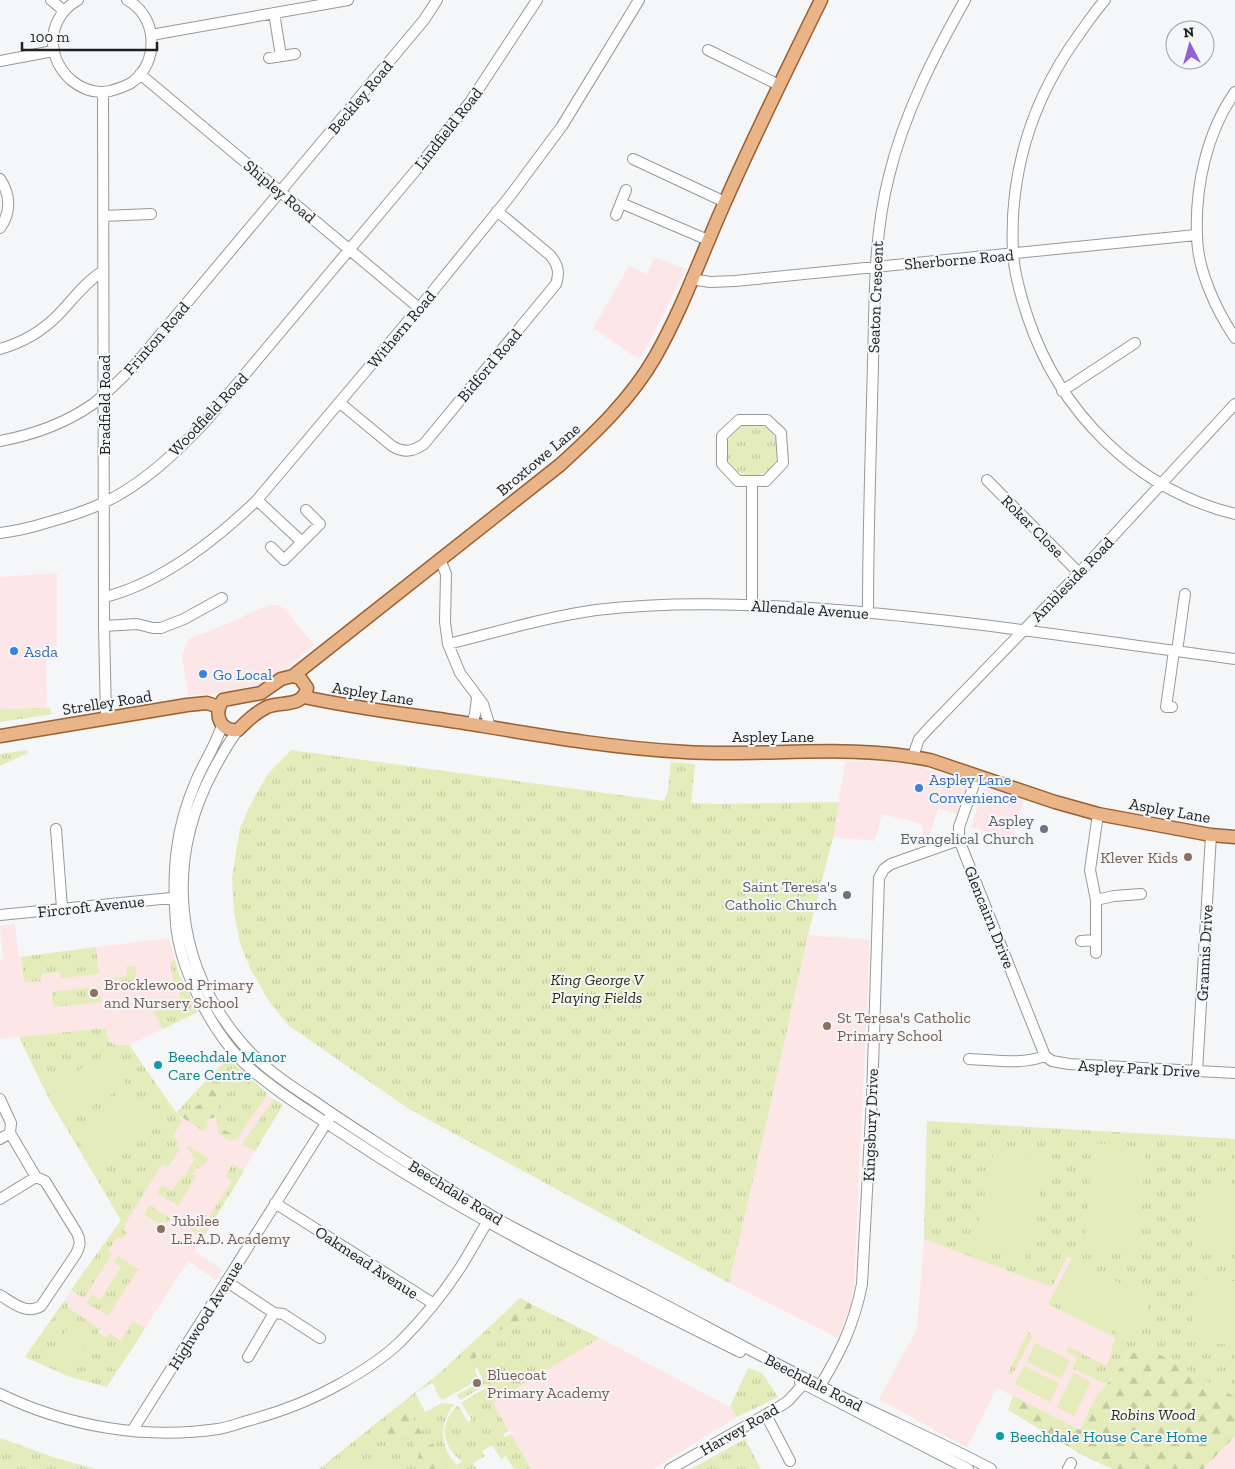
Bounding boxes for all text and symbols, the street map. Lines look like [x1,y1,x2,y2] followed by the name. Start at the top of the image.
[22,20,158,52] scale bar
[1165,20,1215,70] north arrow
[1183,24,1195,42] text: N
[30,28,69,46] text: 100 m
[324,57,397,138] street label: Beckley Road
[410,83,486,173] street label: Lindfield Road
[240,156,320,227] street label: Shipley Road
[864,241,887,353] street label: Seaton Crescent
[903,245,1015,274] street label: Sherborne Road
[363,286,439,372] street label: Withern Road
[119,298,193,379] street label: Frinton Road
[453,325,526,406] street label: Bidford Road
[95,354,114,455] street label: Bradfield Road
[165,369,252,460] street label: Woodfield Road
[493,419,584,500] street label: Broxtowe Lane
[997,491,1068,562] street label: Roker Close
[1027,533,1118,626] street label: Ambleside Road
[751,596,869,623] street label: Allendale Avenue
[24,642,58,661] place label: Asda
[8,645,20,657] marker: Asda
[213,665,272,684] place label: Go Local
[197,668,209,680] marker: Go Local
[331,678,415,709] street label: Aspley Lane
[61,686,153,719] street label: Strelley Road
[732,727,814,746] street label: Aspley Lane
[929,770,1017,807] place label: Aspley Lane Convenience
[913,782,925,794] marker: Aspley Lane Convenience
[1128,794,1212,827] street label: Aspley Lane
[900,811,1035,848] place label: Aspley Evangelical Church
[1038,823,1050,835] marker: Aspley Evangelical Church
[1100,848,1178,867] place label: Klever Kids
[1182,851,1194,863] marker: Klever Kids
[960,863,1019,971] street label: Glencairn Drive
[725,877,837,914] place label: Saint Teresa's Catholic Church
[841,889,853,901] marker: Saint Teresa's Catholic Church
[37,891,145,922] street label: Fircroft Avenue
[1192,904,1217,1002] street label: Grannis Drive
[550,970,645,1007] park label: King George V Playing Fields
[104,975,254,1012] place label: Brocklewood Primary and Nursery School
[88,987,100,999] marker: Brocklewood Primary and Nursery School
[837,1008,971,1045] place label: St Teresa's Catholic Primary School
[821,1020,833,1032] marker: St Teresa's Catholic Primary School
[168,1047,287,1084] place label: Beechdale Manor Care Centre
[1077,1056,1200,1081] street label: Aspley Park Drive
[152,1059,164,1071] marker: Beechdale Manor Care Centre
[859,1068,882,1182] street label: Kingsbury Drive
[405,1156,506,1229] street label: Beechdale Road
[171,1211,291,1248] place label: Jubilee L.E.A.D. Academy
[312,1222,422,1303] street label: Oakmead Avenue
[155,1223,167,1235] marker: Jubilee L.E.A.D. Academy
[164,1257,247,1373] street label: Highwood Avenue
[762,1350,866,1415] street label: Beechdale Road
[487,1365,611,1402] place label: Bluecoat Primary Academy
[471,1377,483,1389] marker: Bluecoat Primary Academy
[697,1399,782,1459] street label: Harvey Road
[1111,1405,1195,1424] park label: Robins Wood
[1010,1427,1207,1446] place label: Beechdale House Care Home
[994,1430,1006,1442] marker: Beechdale House Care Home

